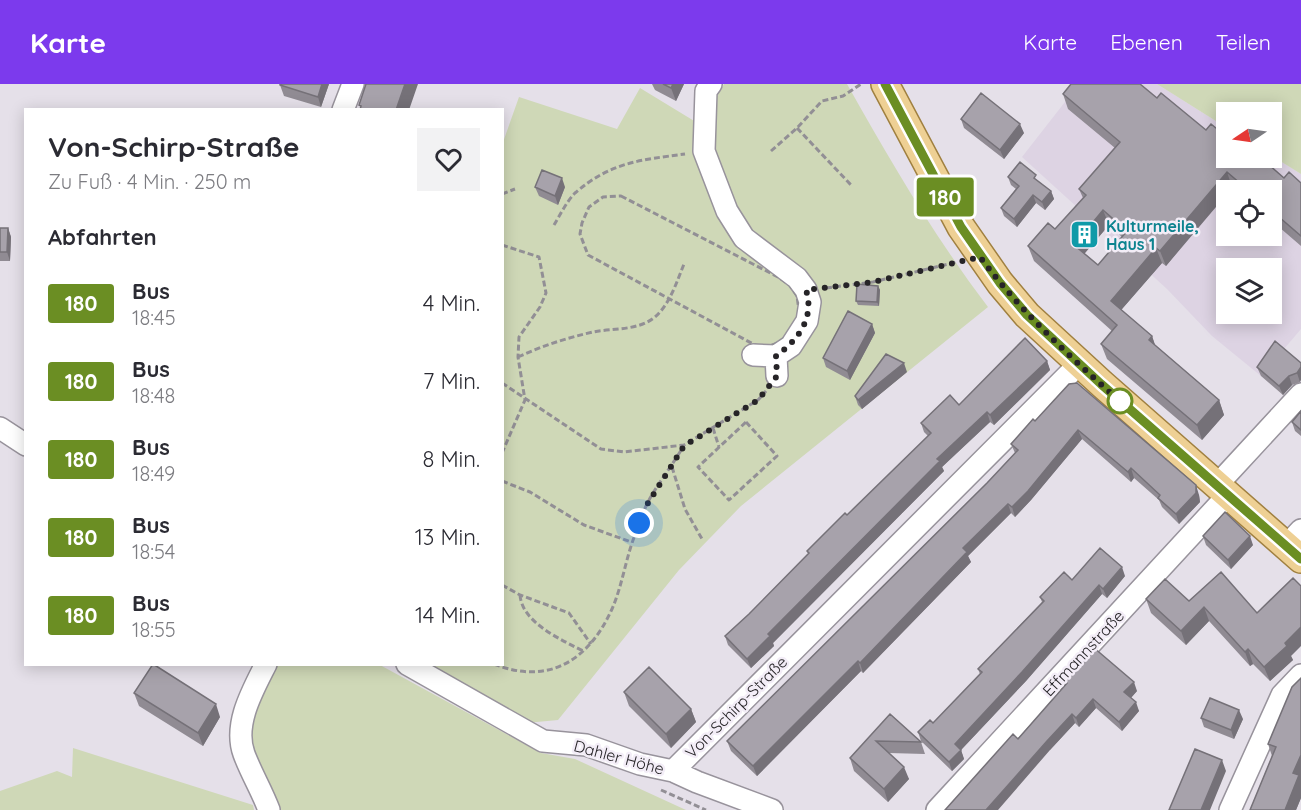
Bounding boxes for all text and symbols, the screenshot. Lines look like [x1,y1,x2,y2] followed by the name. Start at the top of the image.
[30,25,106,60] text: Karte
[1023,29,1077,55] text: Karte
[1110,29,1183,55] text: Ebenen
[1216,29,1271,55] text: Teilen
[1216,102,1282,168] north arrow
[1216,102,1282,324] map controls
[417,128,480,191] button: heart
[48,129,299,164] text: Von-Schirp-Straße
[48,169,251,194] text: Zu Fuß · 4 Min. · 250 m
[910,178,980,216] line badge: 180
[1216,180,1282,246] button: locate
[929,184,961,210] text: 180
[1106,216,1199,254] place label: Kulturmeile, Haus 1
[1069,219,1101,251] building icon: Kulturmeile, Haus 1
[48,223,157,251] text: Abfahrten
[1216,258,1282,324] button: layers
[132,277,170,305] text: Bus
[423,289,480,317] text: 4 Min.
[65,290,97,316] text: 180
[132,305,176,330] text: 18:45
[132,355,170,383] text: Bus
[423,367,480,395] text: 7 Min.
[65,368,97,394] text: 180
[132,383,175,408] text: 18:48
[1107,388,1133,414] unlabelled marker
[132,433,170,461] text: Bus
[423,445,480,473] text: 8 Min.
[65,446,97,472] text: 180
[132,461,175,486] text: 18:49
[624,508,654,538] your location
[132,511,170,539] text: Bus
[415,523,480,551] text: 13 Min.
[65,524,97,550] text: 180
[132,539,175,564] text: 18:54
[132,589,170,617] text: Bus
[415,601,480,629] text: 14 Min.
[65,602,97,628] text: 180
[1038,606,1128,700] street label: Effmannstraße
[132,617,176,642] text: 18:55
[681,652,791,762] street label: Von-Schirp-Straße
[572,735,666,779] street label: Dahler Höhe

